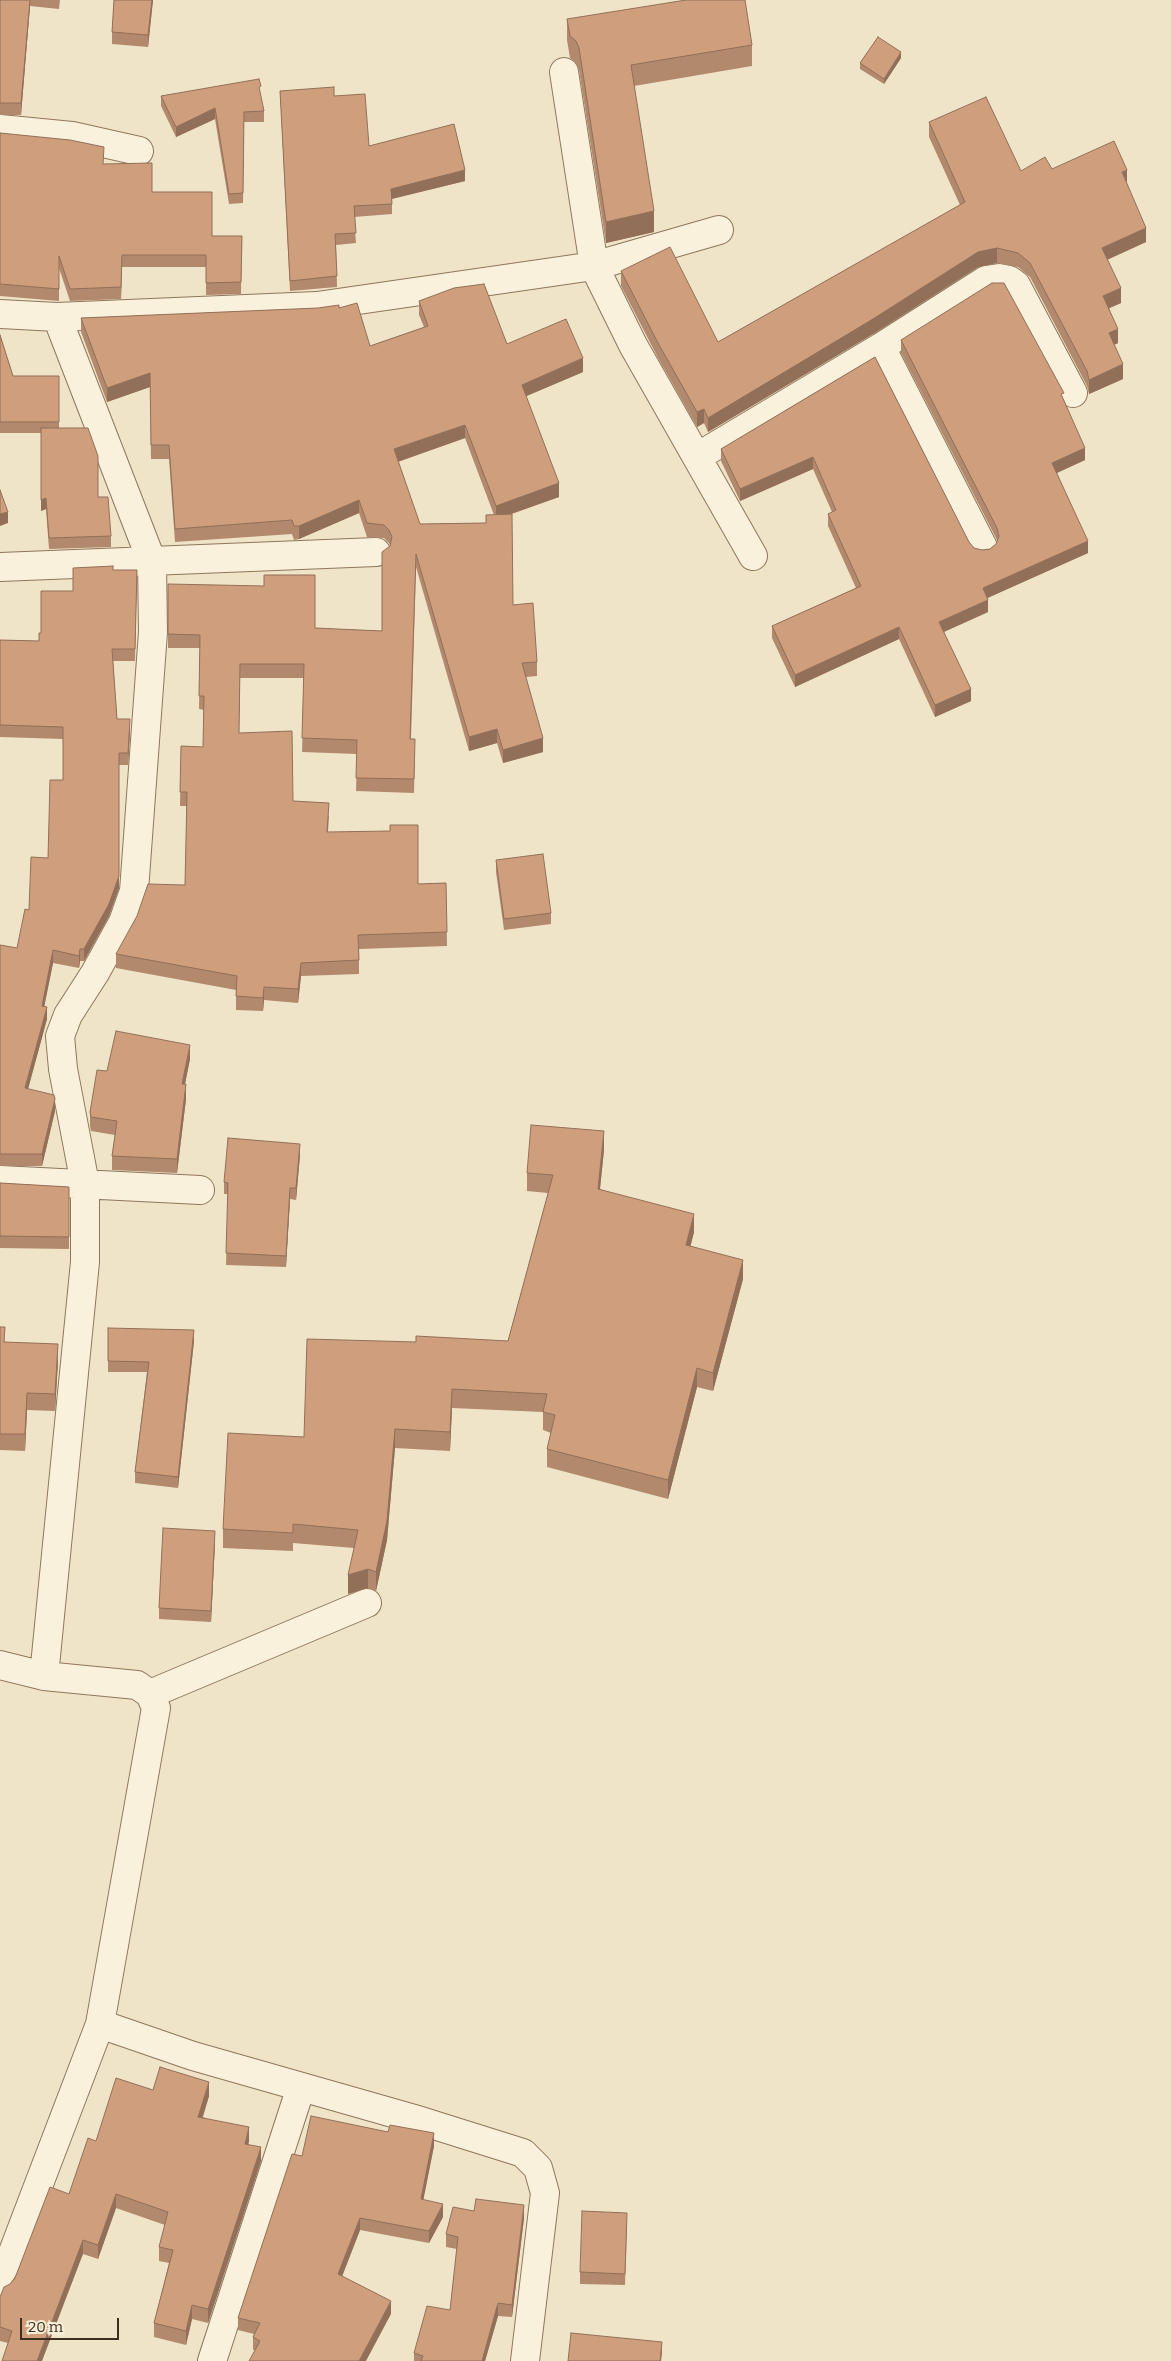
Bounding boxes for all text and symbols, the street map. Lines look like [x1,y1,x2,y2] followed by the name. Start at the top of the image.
[22,2308,121,2340] scale bar
[28,2318,63,2336] text: 20 m

